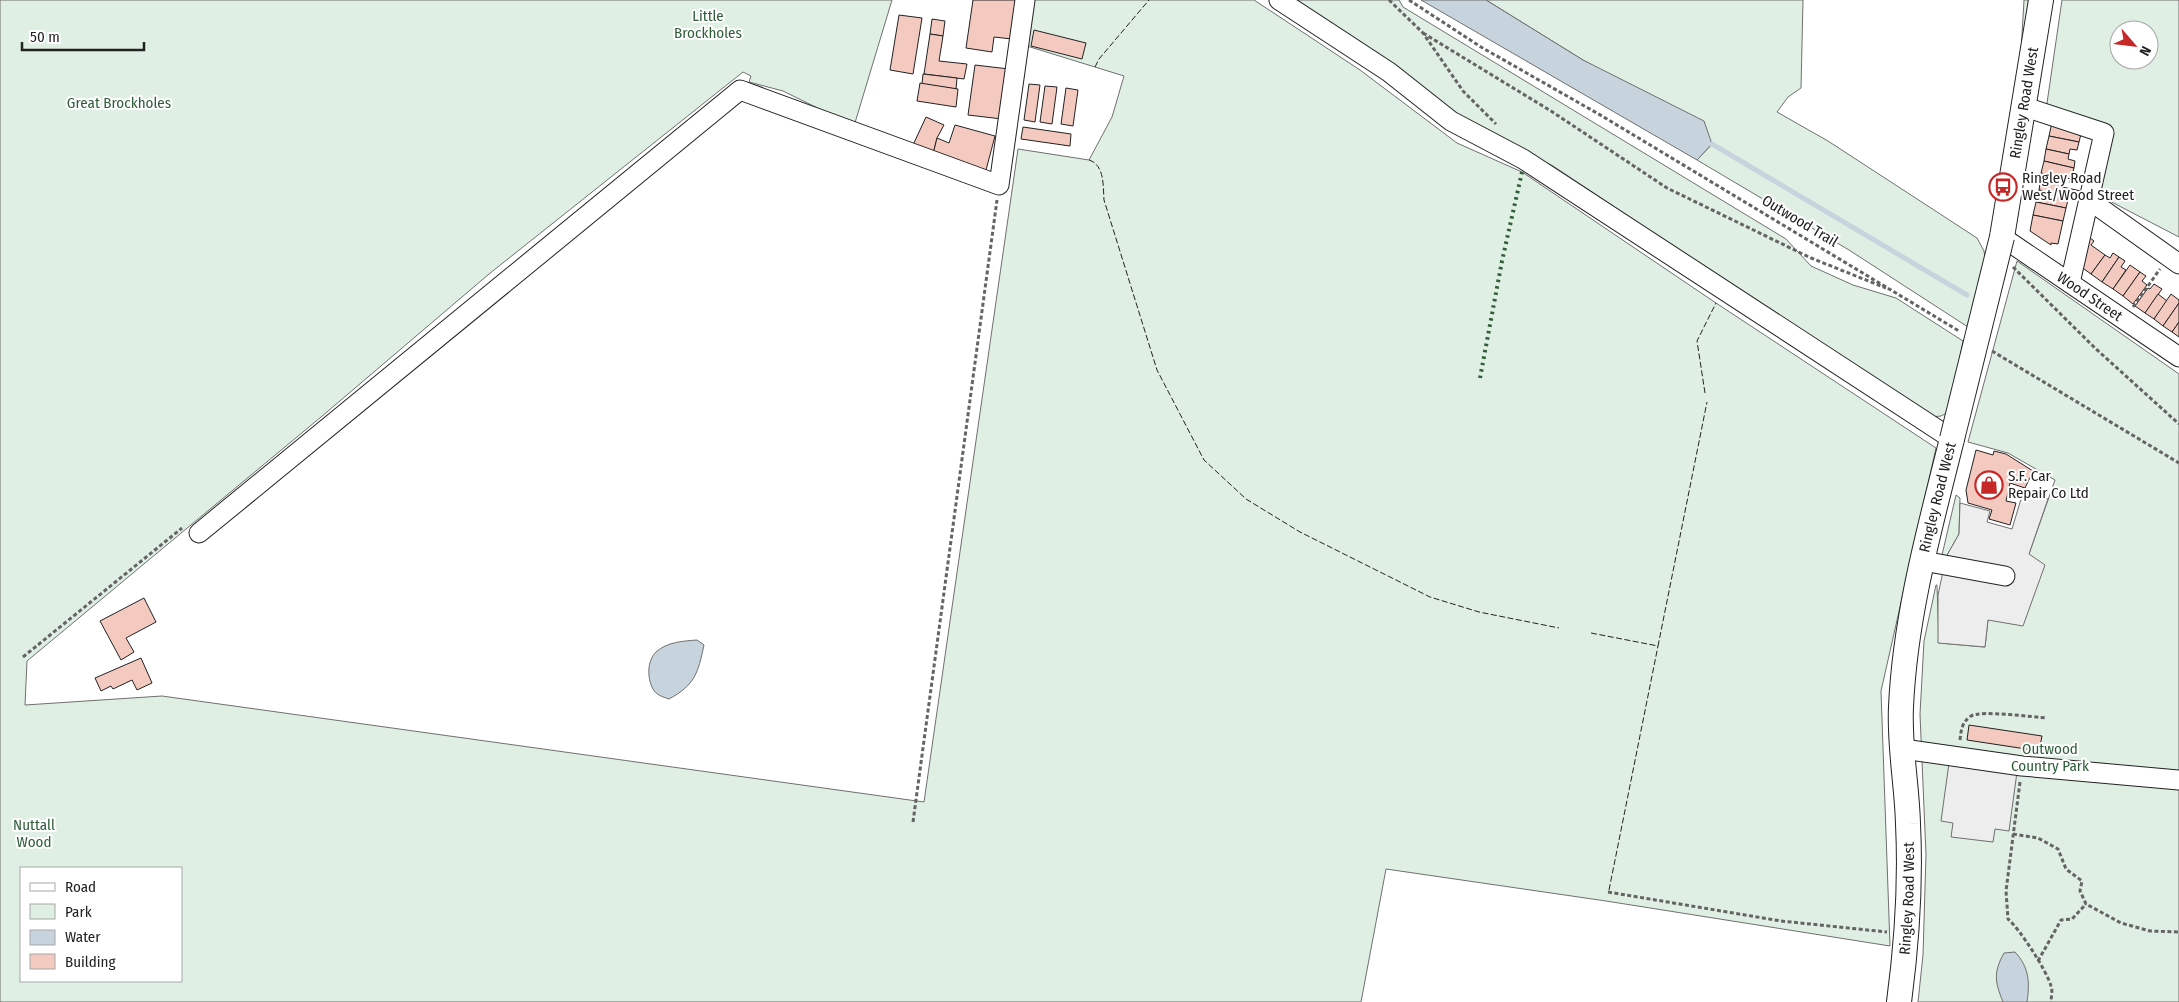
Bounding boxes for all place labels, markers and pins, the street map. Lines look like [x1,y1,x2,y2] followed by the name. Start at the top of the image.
[2022,169,2134,204] place label: Ringley Road West/Wood Street
[1988,172,2018,202] bus stop icon: Ringley Road West/Wood Street
[2008,467,2089,502] place label: S.F. Car Repair Co Ltd
[1974,470,2004,500] shop icon: S.F. Car Repair Co Ltd

